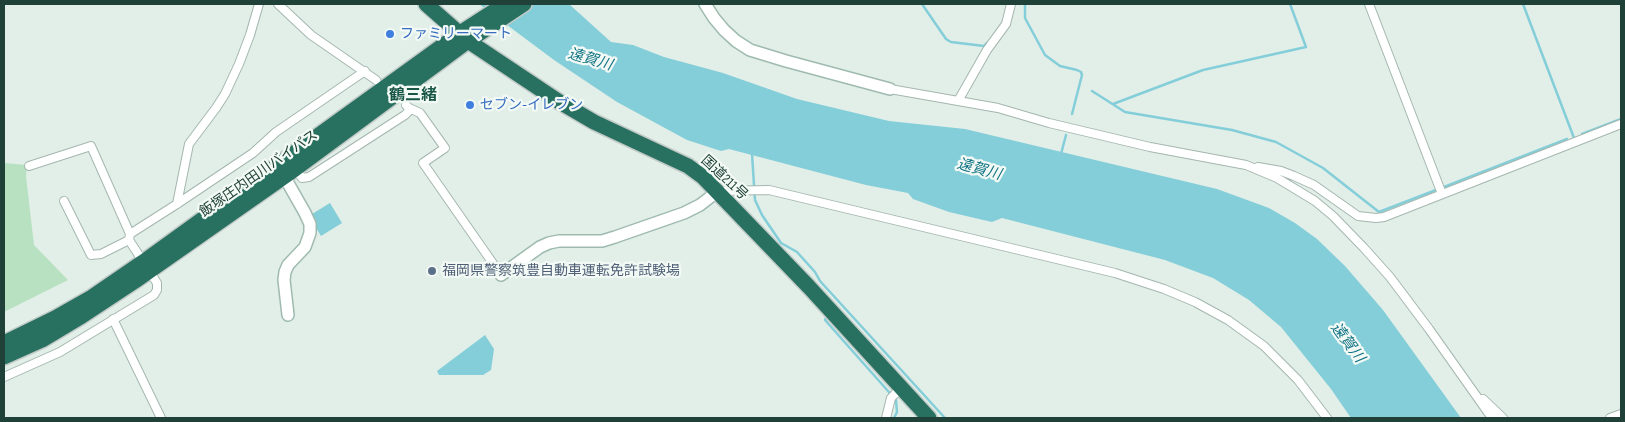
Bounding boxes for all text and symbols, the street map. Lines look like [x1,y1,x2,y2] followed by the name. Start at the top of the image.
[400,26,512,42] place label: ファミリーマート
[384,28,396,40] marker: ファミリーマート
[566,45,614,75] water label: 遠賀川
[389,86,437,106] district label: 鶴三緒
[480,97,583,113] place label: セブン-イレブン
[464,99,476,111] marker: セブン-イレブン
[197,127,321,221] street label: 飯塚庄内田川バイパス
[697,152,751,204] street label: 国道211号
[955,155,1003,185] water label: 遠賀川
[442,263,680,279] place label: 福岡県警察筑豊自動車運転免許試験場
[426,265,438,277] marker: 福岡県警察筑豊自動車運転免許試験場
[1326,320,1368,366] water label: 遠賀川

